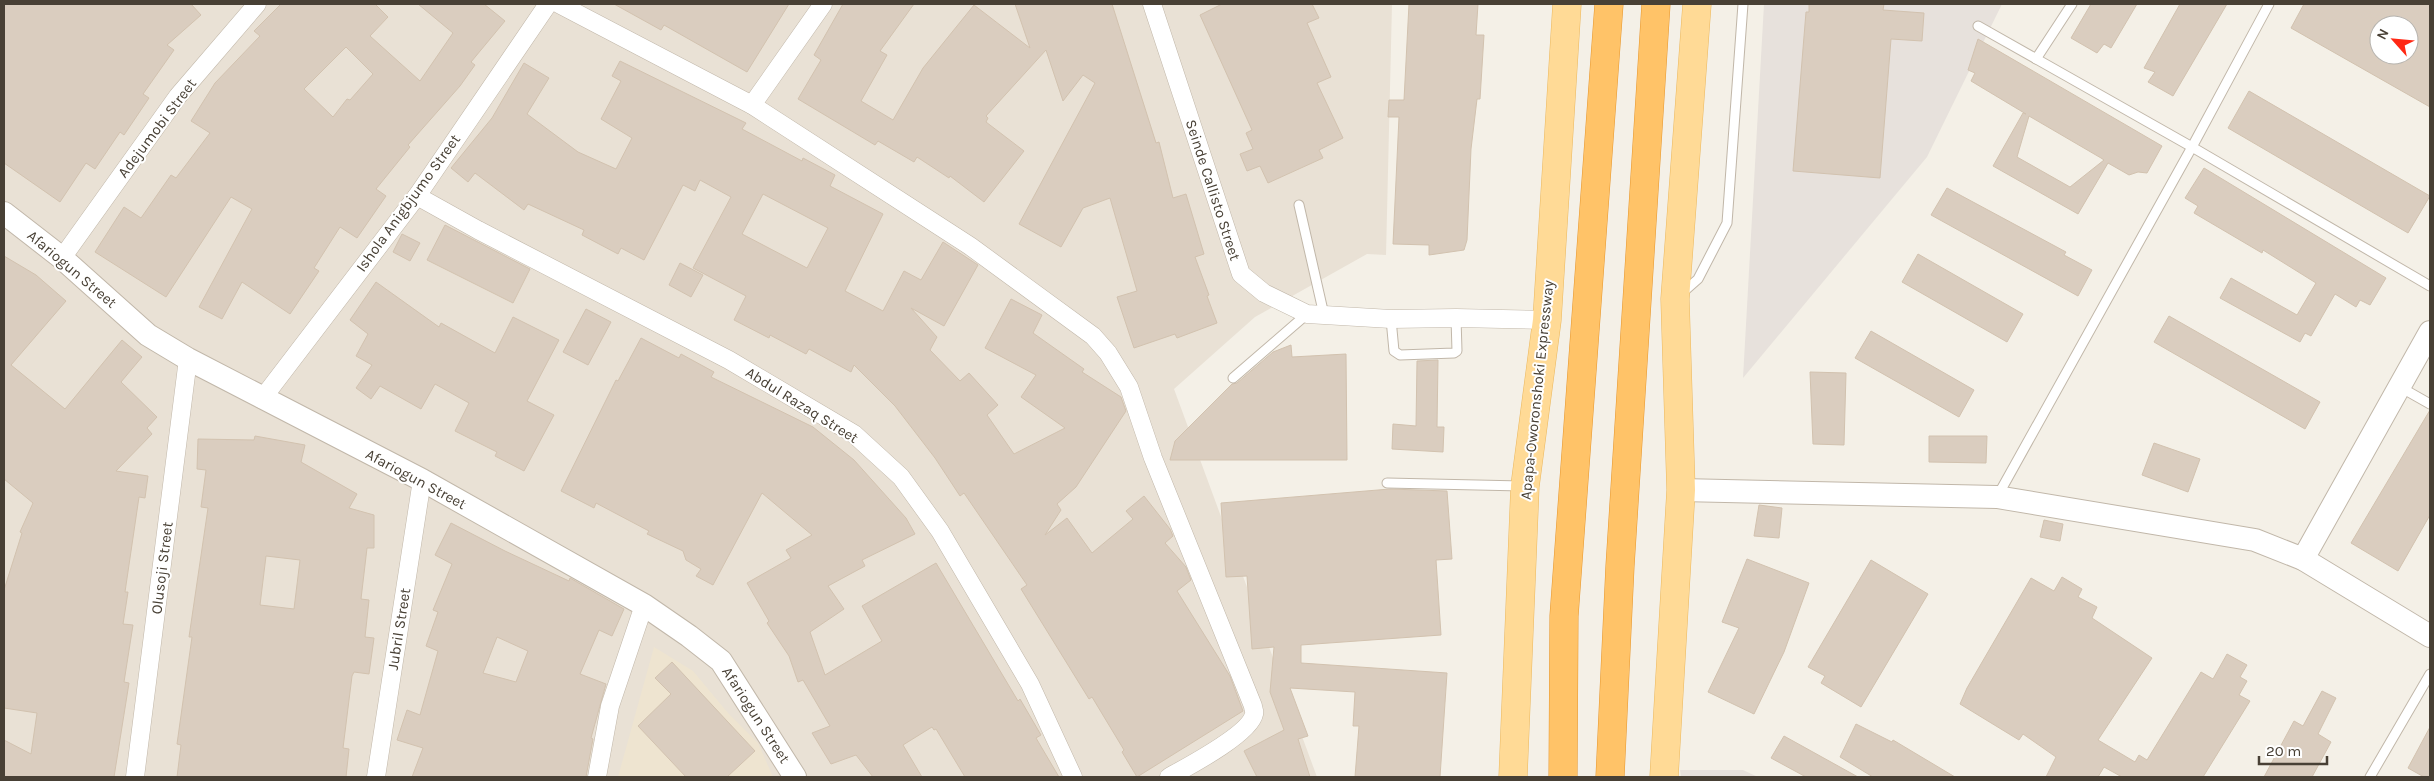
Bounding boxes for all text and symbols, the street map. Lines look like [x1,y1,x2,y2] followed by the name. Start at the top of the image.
[2369,15,2419,65] north arrow
[2373,26,2393,43] text: N
[114,75,200,181] street label: Adejumobi Street
[1182,117,1244,263] street label: Seinde Callisto Street
[352,130,464,275] street label: Ishola Anigbjumo Street
[24,226,121,312] street label: Afariogun Street
[1517,279,1557,501] street label: Apapa-Oworonshoki Expressway
[742,363,862,447] street label: Abdul Razaq Street
[363,445,470,513] street label: Afariogun Street
[147,520,177,615] street label: Olusoji Street
[384,586,414,671] street label: Jubril Street
[718,663,794,767] street label: Afariogun Street
[2259,734,2326,766] scale bar
[2266,742,2301,760] text: 20 m

